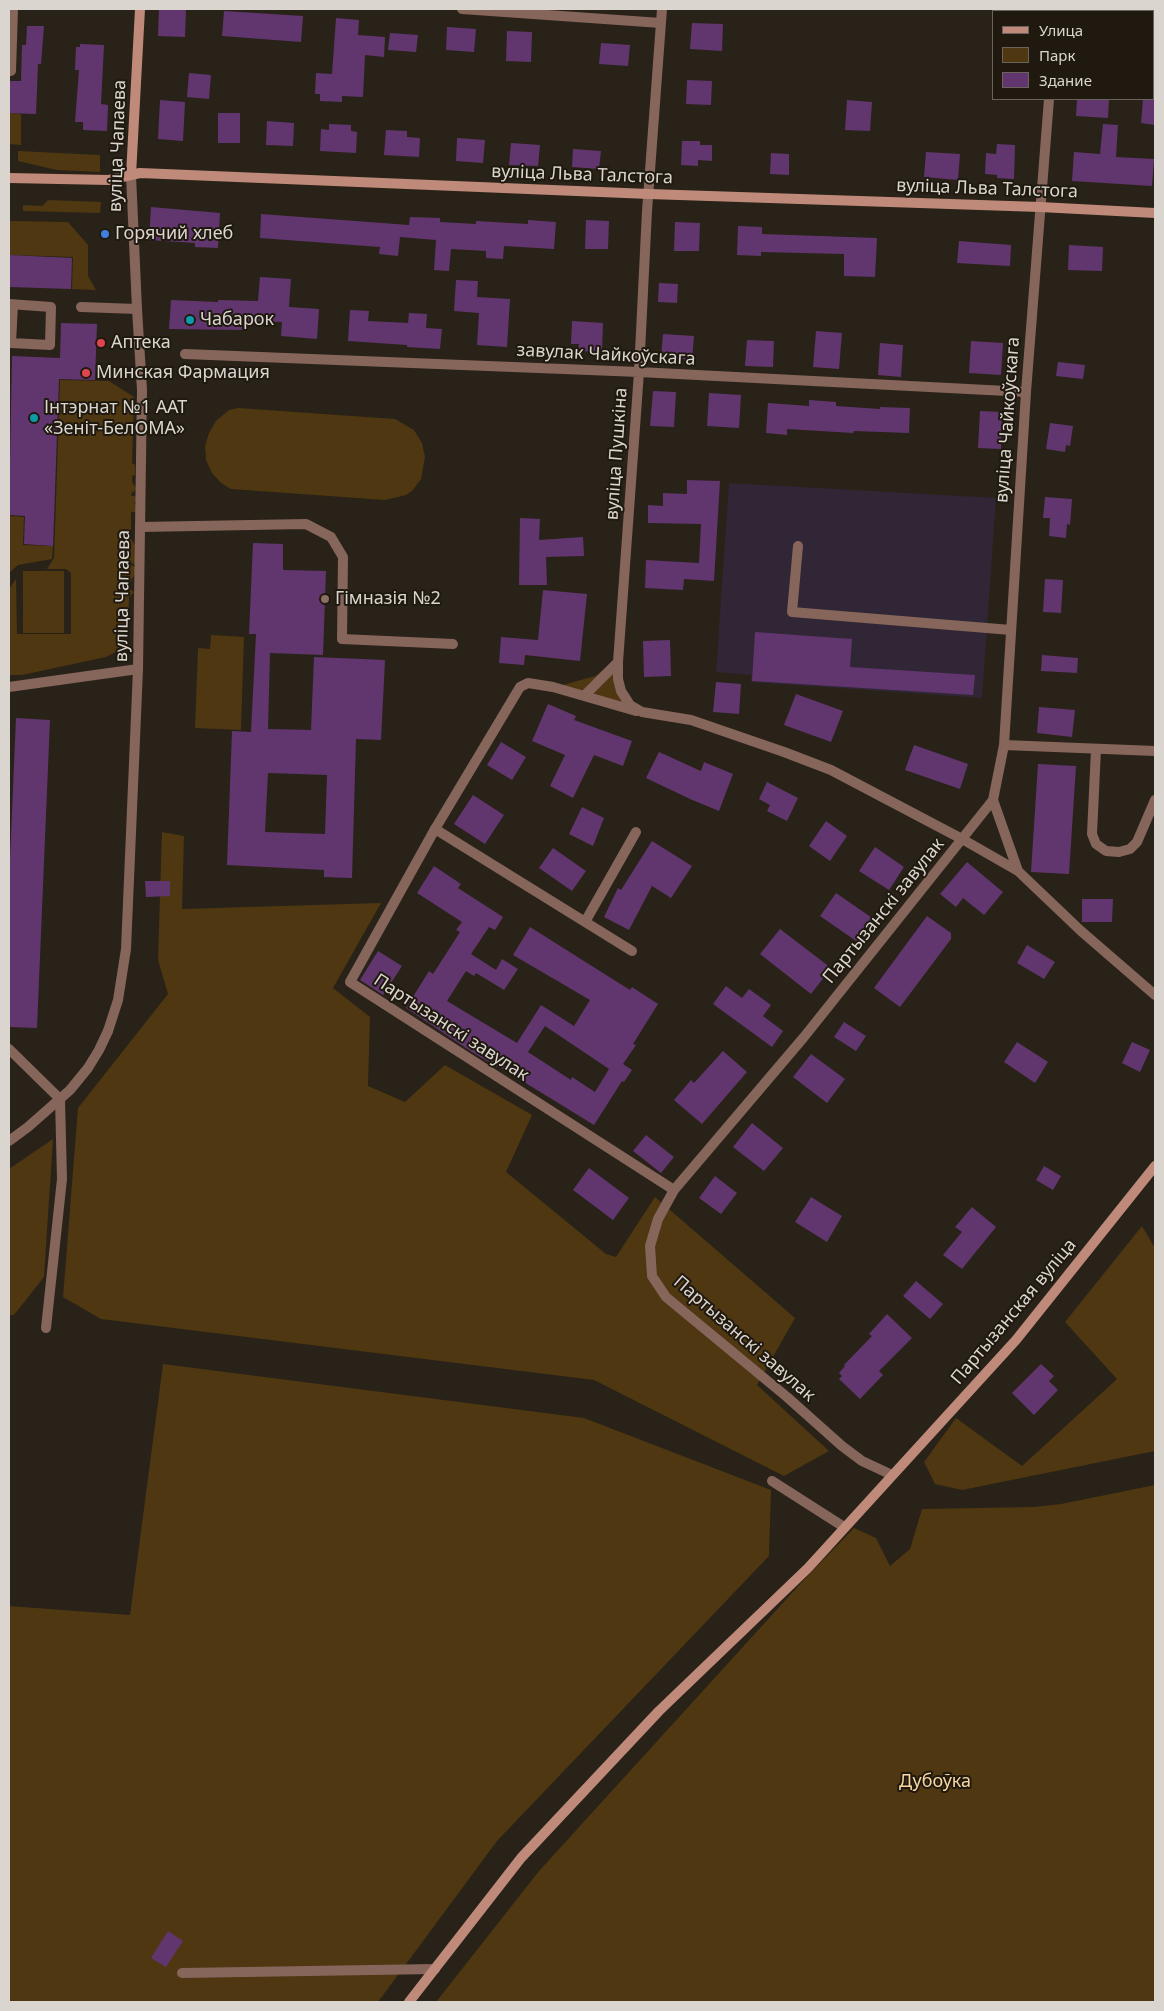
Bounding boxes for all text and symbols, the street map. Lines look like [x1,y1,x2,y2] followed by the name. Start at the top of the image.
[992,10,1154,100] legend
[1039,20,1083,40] text: Улица
[1039,45,1075,65] text: Парк
[1039,70,1092,90] text: Здание
[105,80,131,212] street label: вуліца Чапаева
[491,161,673,189] street label: вуліца Льва Талстога
[896,175,1078,203] street label: вуліца Льва Талстога
[115,223,233,245] place label: Горячий хлеб
[99,228,111,240] marker: Горячий хлеб
[200,309,274,331] place label: Чабарок
[184,314,196,326] marker: Чабарок
[111,332,171,354] place label: Аптека
[991,336,1025,504] street label: вуліца Чайкоўскага
[95,337,107,349] marker: Аптека
[516,340,696,370] street label: завулак Чайкоўскага
[96,362,270,384] place label: Минская Фармация
[80,367,92,379] marker: Минская Фармация
[602,387,632,521] street label: вуліца Пушкіна
[44,397,187,439] place label: Інтэрнат №1 ААТ «Зеніт-БелОМА»
[28,412,40,424] marker: Інтэрнат №1 ААТ «Зеніт-БелОМА»
[111,530,135,662] street label: вуліца Чапаева
[335,588,441,610] place label: Гімназія №2
[319,593,331,605] marker: Гімназія №2
[819,834,949,988] street label: Партызанскі завулак
[369,970,533,1086] street label: Партызанскі завулак
[947,1235,1081,1389] street label: Партызанская вуліца
[669,1272,819,1406] street label: Партызанскі завулак
[899,1771,971,1793] park label: Дубоўка

